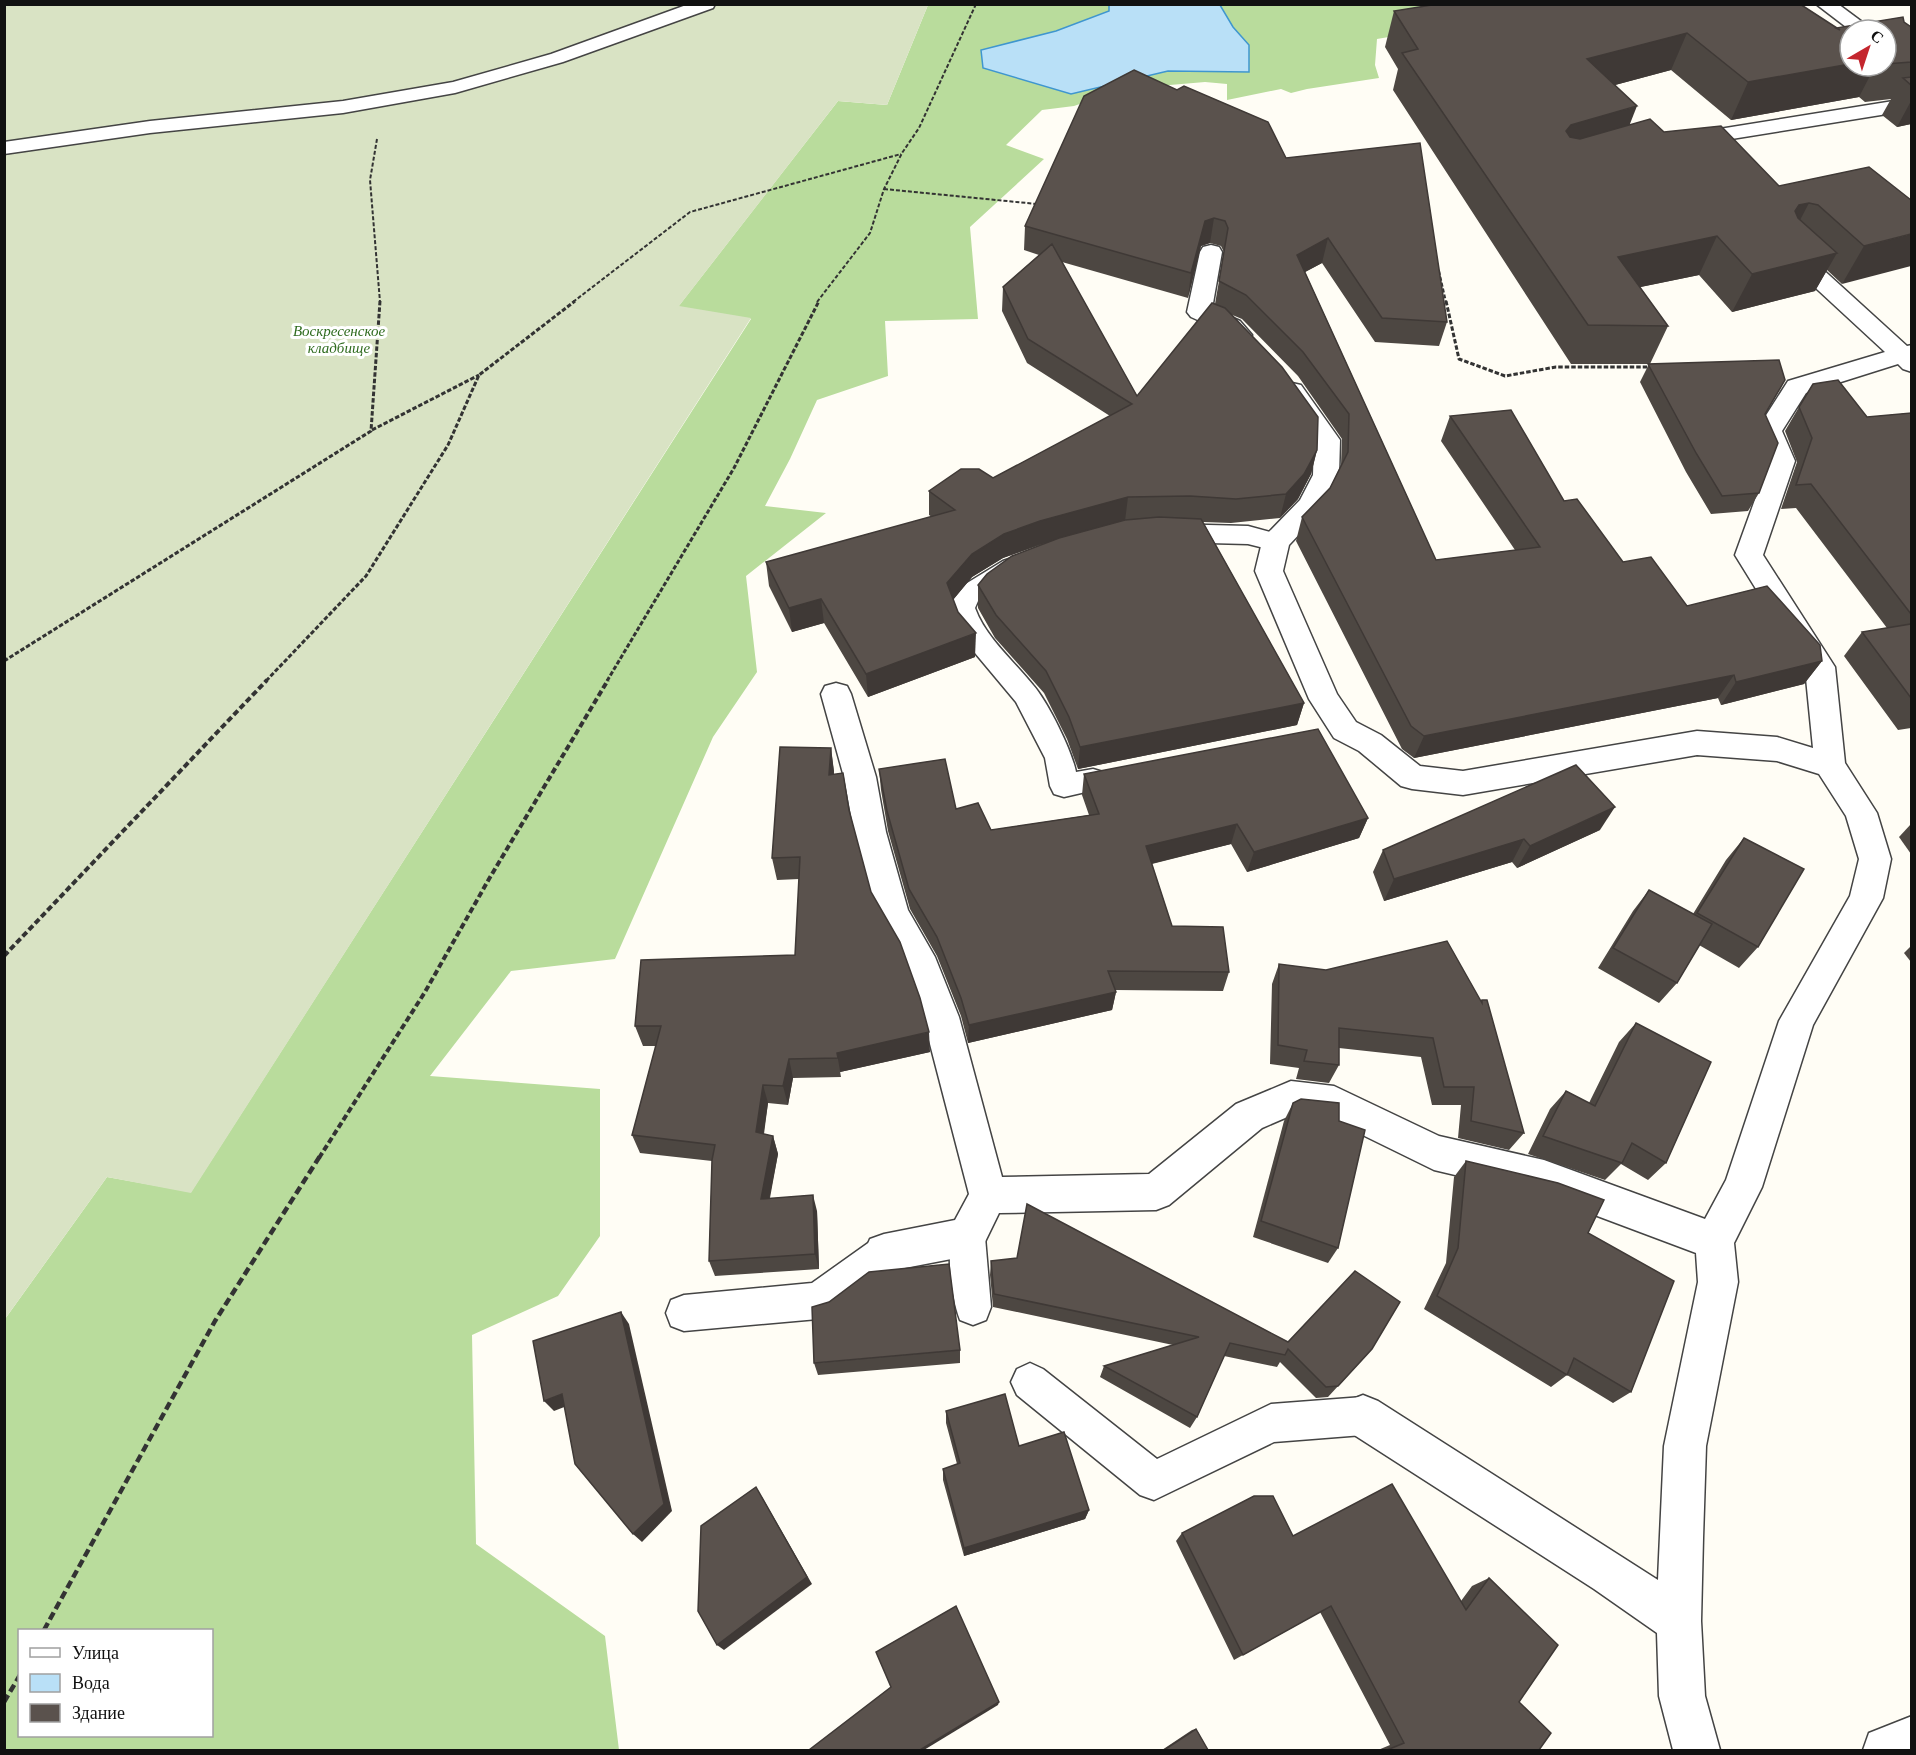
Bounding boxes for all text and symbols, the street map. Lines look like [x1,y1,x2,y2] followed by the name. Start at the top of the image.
[1838,18,1898,78] north arrow
[1867,26,1887,47] text: С
[293,323,385,356] park label: Воскресенское кладбище
[18,1629,213,1737] legend
[72,1643,119,1663] text: Улица
[72,1673,110,1693] text: Вода
[72,1703,125,1723] text: Здание

